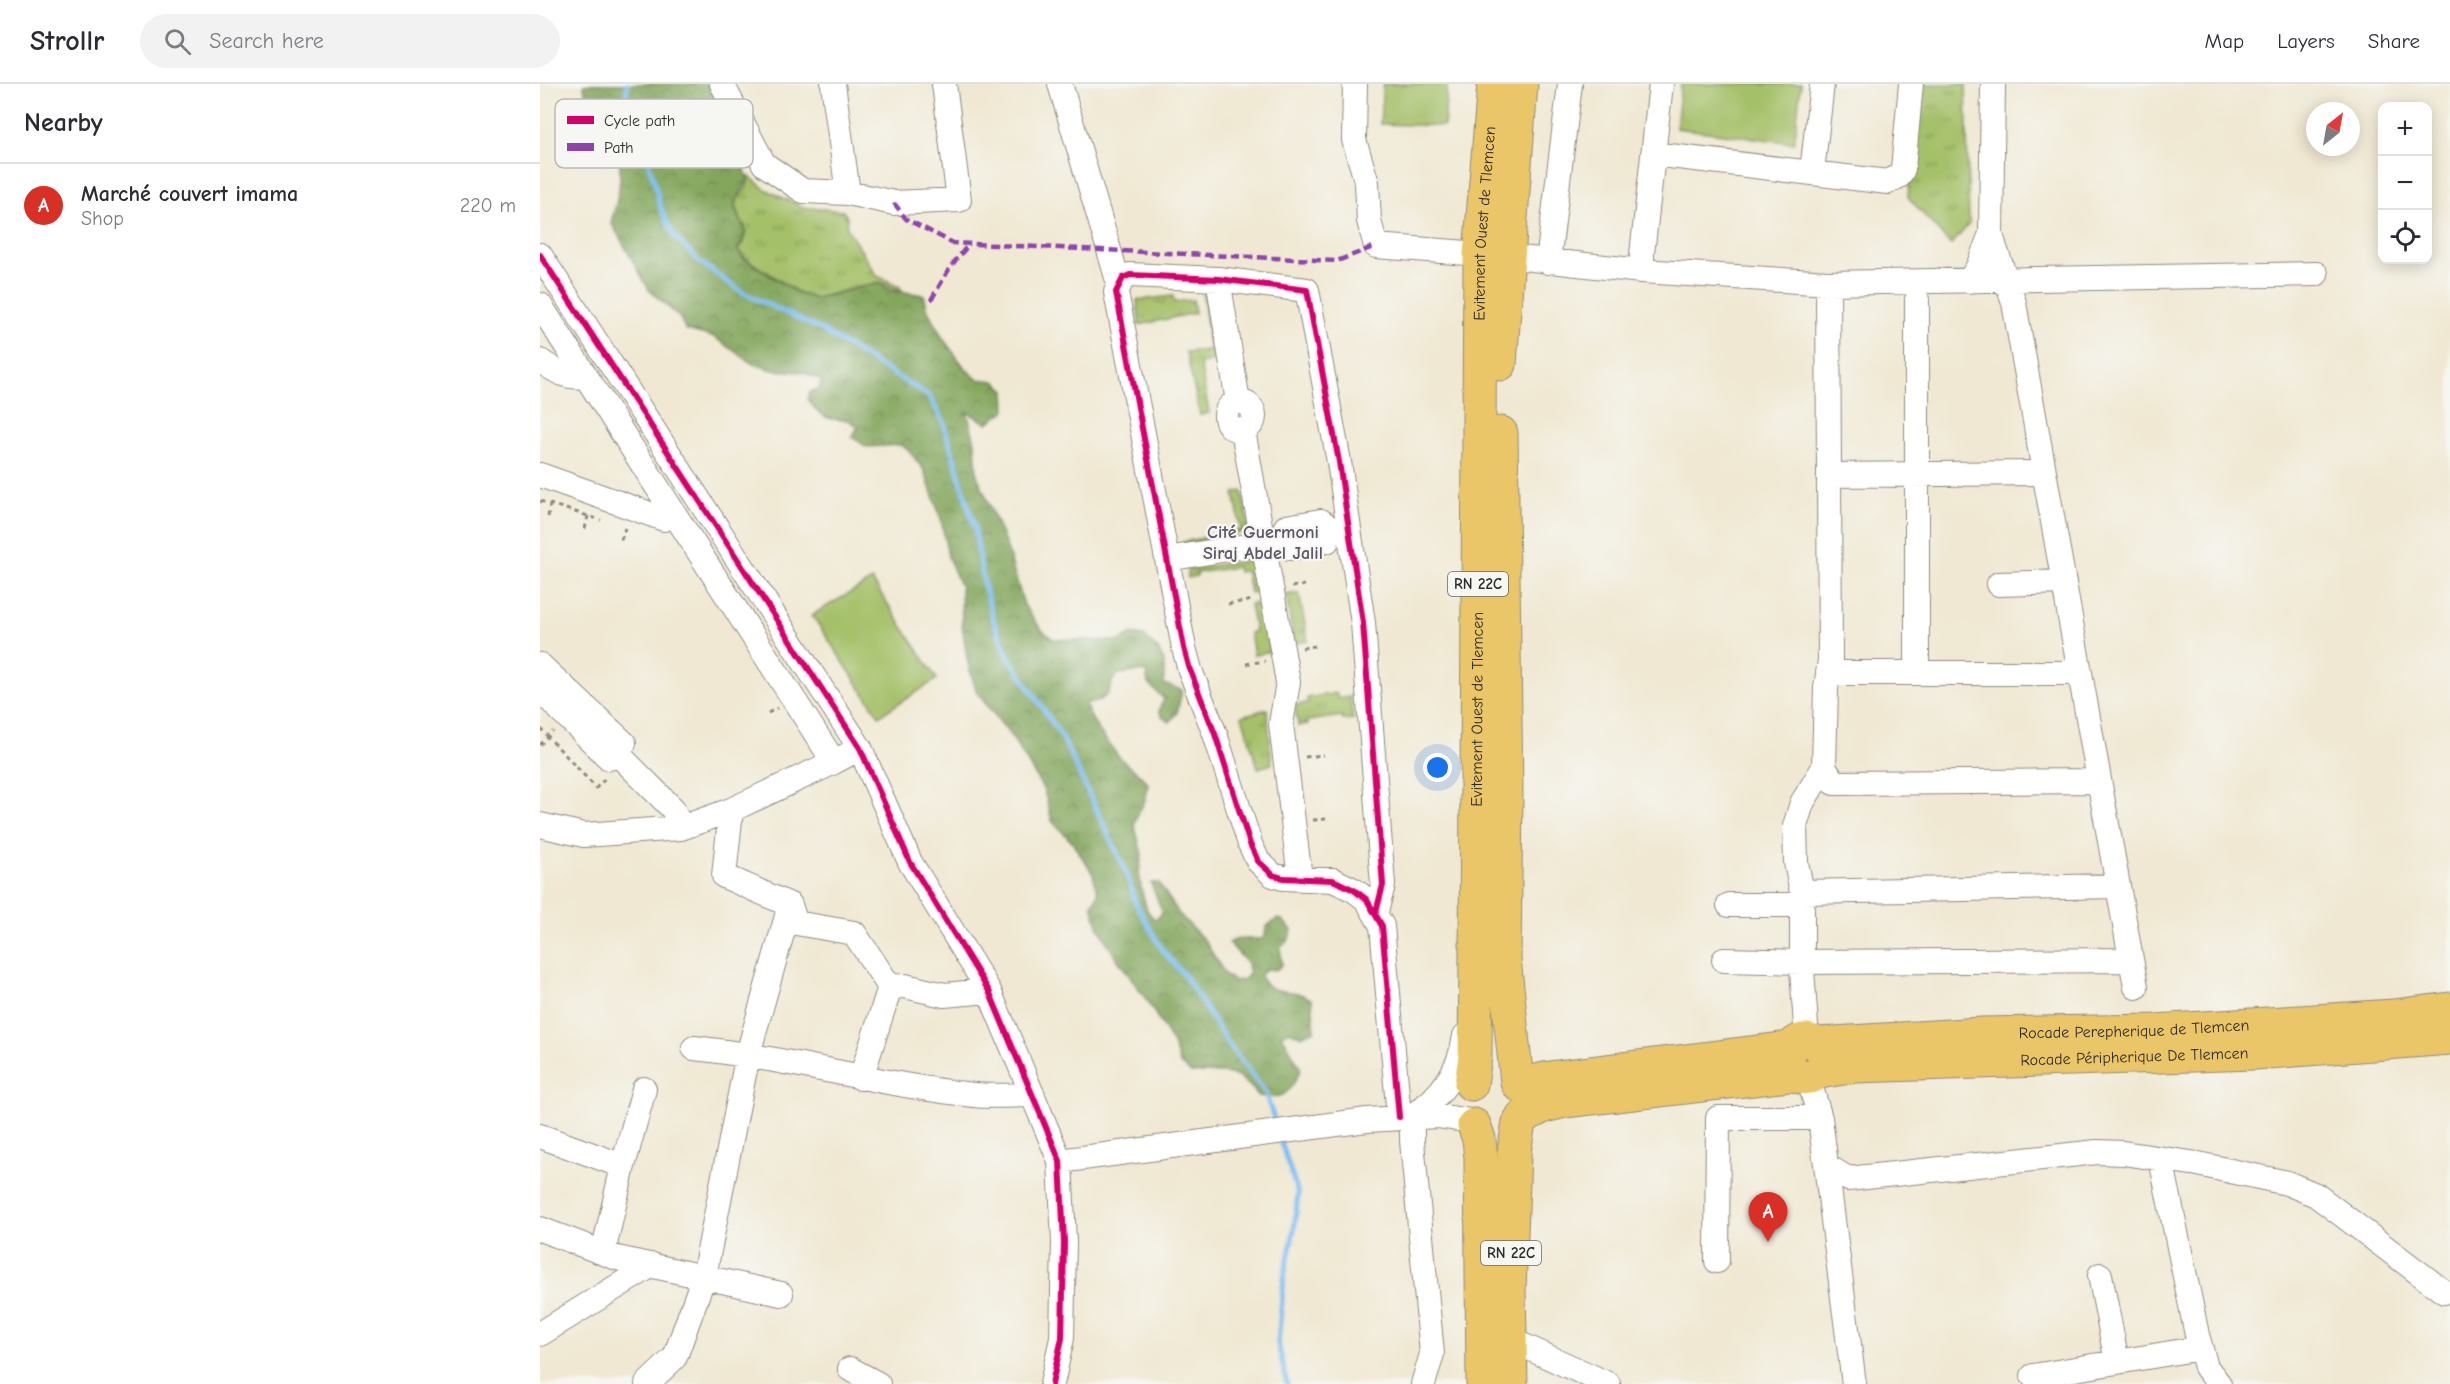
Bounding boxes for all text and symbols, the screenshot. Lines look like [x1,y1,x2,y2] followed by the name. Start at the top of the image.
[140,14,560,68] search box
[30,25,104,57] text: Strollr
[161,25,194,58] icon: search
[209,28,324,54] text: Search here
[2205,29,2244,53] text: Map
[2277,29,2335,53] text: Layers
[2368,29,2420,53] text: Share
[555,99,753,168] legend
[2306,102,2360,156] north arrow
[2378,102,2432,264] map controls
[2378,102,2432,156] button: +
[24,108,103,138] text: Nearby
[604,112,675,130] text: Cycle path
[1471,126,1499,321] street label: Evitement Ouest de Tlemcen
[604,139,634,157] text: Path
[2378,156,2432,210] button: −
[81,181,298,207] text: Marché couvert imama
[38,194,49,217] text: A
[460,194,516,217] text: 220 m
[81,207,124,230] text: Shop
[2378,210,2432,264] button: locate
[1203,522,1323,564] district label: Cité Guermoni Siraj Abdel Jalil
[1448,572,1508,596] road number: RN 22C
[1468,612,1487,807] street label: Evitement Ouest de Tlemcen
[1423,753,1452,782] your location
[2019,1016,2250,1042] street label: Rocade Perepherique de Tlemcen
[2020,1044,2249,1070] street label: Rocade Péripherique De Tlemcen
[1748,1192,1788,1242] pin: A
[1481,1241,1541,1265] road number: RN 22C

